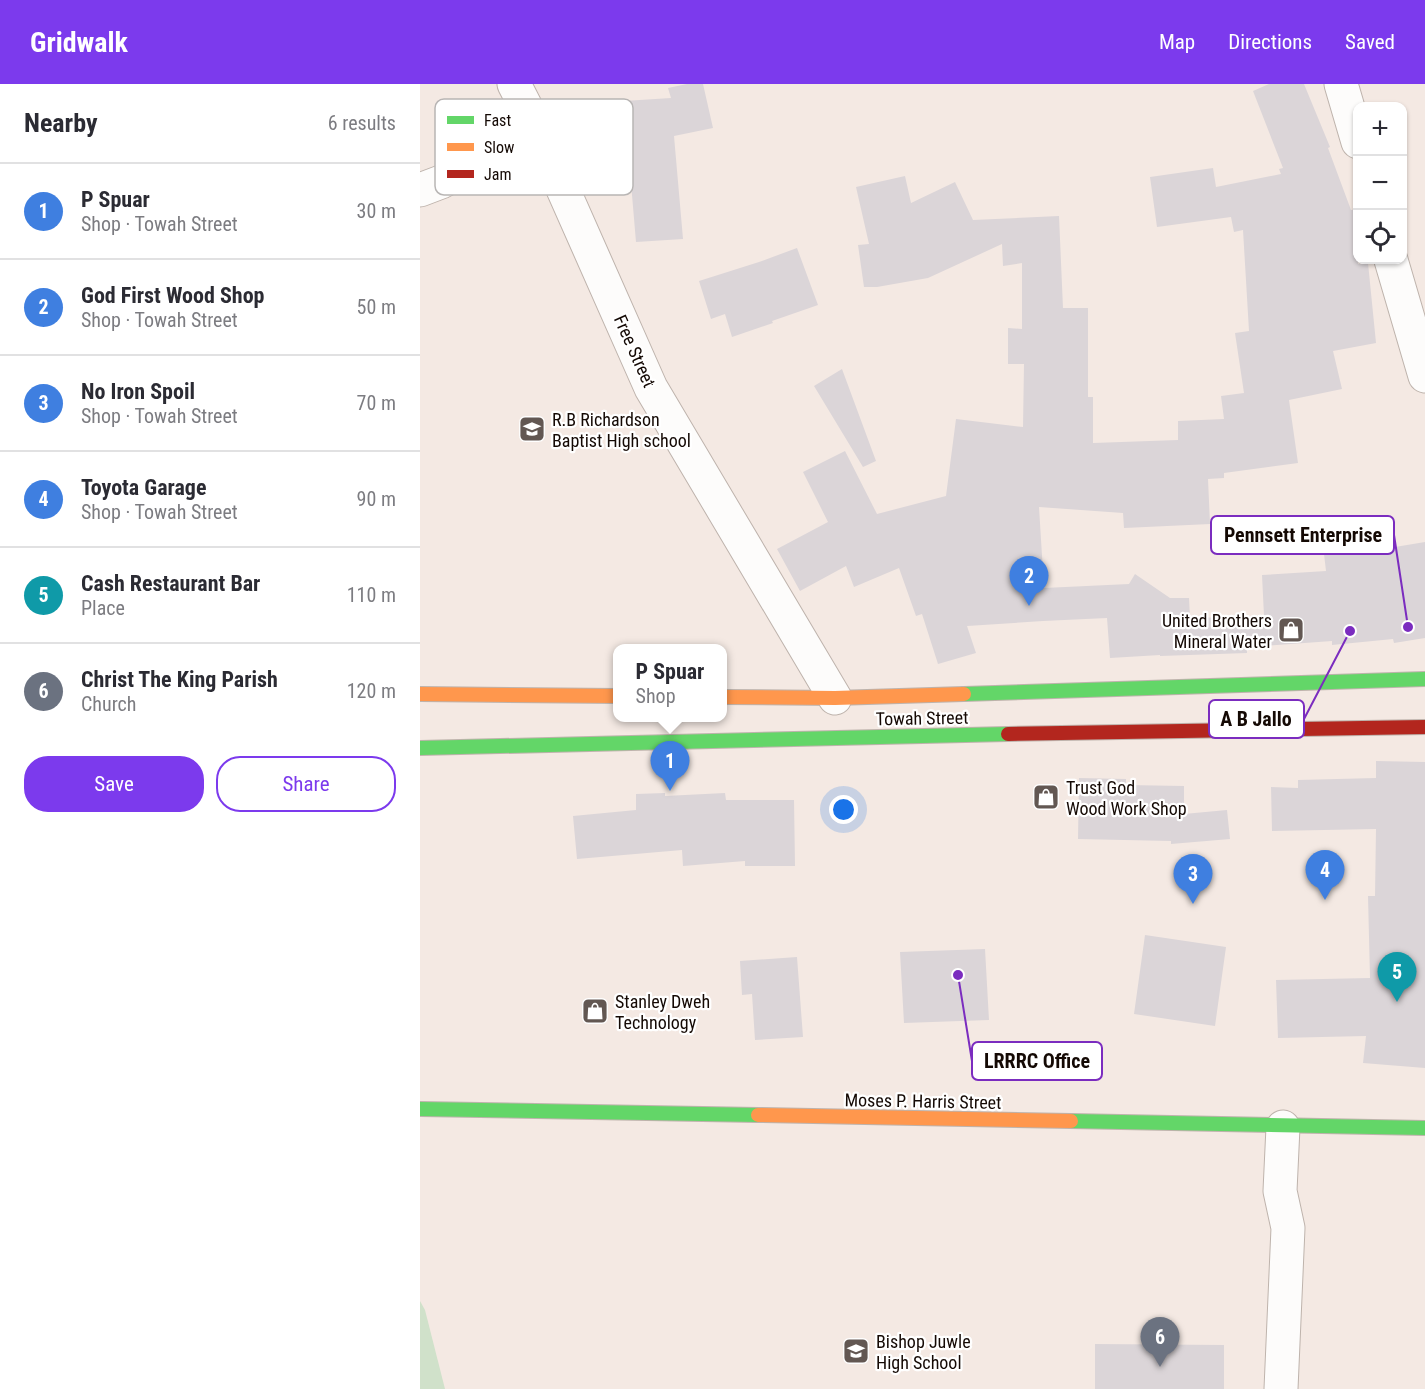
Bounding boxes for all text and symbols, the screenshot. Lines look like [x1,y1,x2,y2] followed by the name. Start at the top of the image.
[30,26,128,59] text: Gridwalk
[1159,30,1195,54] text: Map
[1228,30,1312,54] text: Directions
[1345,30,1395,54] text: Saved
[435,99,633,195] legend
[1353,102,1407,264] map controls
[1353,102,1407,156] button: +
[24,108,98,138] text: Nearby
[328,111,396,135] text: 6 results
[484,111,511,130] text: Fast
[484,138,514,157] text: Slow
[1353,156,1407,210] button: −
[484,165,511,184] text: Jam
[81,187,150,212] text: P Spuar
[38,199,49,223] text: 1
[357,199,396,223] text: 30 m
[1353,210,1407,264] button: locate
[81,212,238,236] text: Shop · Towah Street
[81,283,264,308] text: God First Wood Shop
[38,295,49,319] text: 2
[357,295,396,319] text: 50 m
[81,308,238,332] text: Shop · Towah Street
[610,312,660,390] street label: Free Street
[81,379,195,404] text: No Iron Spoil
[38,391,49,415] text: 3
[357,391,396,415] text: 70 m
[81,404,238,428] text: Shop · Towah Street
[552,409,691,451] place label: R.B Richardson Baptist High school
[517,414,547,444] school or university icon: R.B Richardson Baptist High school
[81,475,206,500] text: Toyota Garage
[38,487,49,511] text: 4
[357,487,396,511] text: 90 m
[81,500,238,524] text: Shop · Towah Street
[1211,516,1394,554] callout: Pennsett Enterprise
[1224,523,1382,547] text: Pennsett Enterprise
[1010,556,1048,606] pin: 2
[81,571,260,596] text: Cash Restaurant Bar
[38,583,49,607] text: 5
[347,583,396,607] text: 110 m
[81,596,125,620] text: Place
[1162,610,1273,652] place label: United Brothers Mineral Water
[1276,615,1306,645] shop icon: United Brothers Mineral Water
[613,644,727,722] popup
[636,659,704,684] text: P Spuar
[81,667,278,692] text: Christ The King Parish
[38,679,49,703] text: 6
[347,679,396,703] text: 120 m
[636,684,676,708] text: Shop
[81,692,136,716] text: Church
[1209,700,1304,738] callout: A B Jallo
[875,707,969,729] street label: Towah Street
[1220,707,1292,731] text: A B Jallo
[650,742,690,791] pin: 1
[24,756,204,812] button: Save
[216,756,396,812] button: Share
[1066,777,1187,819] place label: Trust God Wood Work Shop
[1031,782,1061,812] shop icon: Trust God Wood Work Shop
[829,795,858,824] your location
[1306,850,1344,900] pin: 4
[1174,854,1212,904] pin: 3
[1378,952,1416,1002] pin: 5
[615,991,710,1033] place label: Stanley Dweh Technology
[580,996,610,1026] shop icon: Stanley Dweh Technology
[972,1042,1102,1080] callout: LRRRC Office
[984,1049,1090,1073] text: LRRRC Office
[844,1089,1002,1113] street label: Moses P. Harris Street
[1140,1318,1180,1367] pin: 6
[876,1331,971,1373] place label: Bishop Juwle High School
[841,1336,871,1366] school or university icon: Bishop Juwle High School

